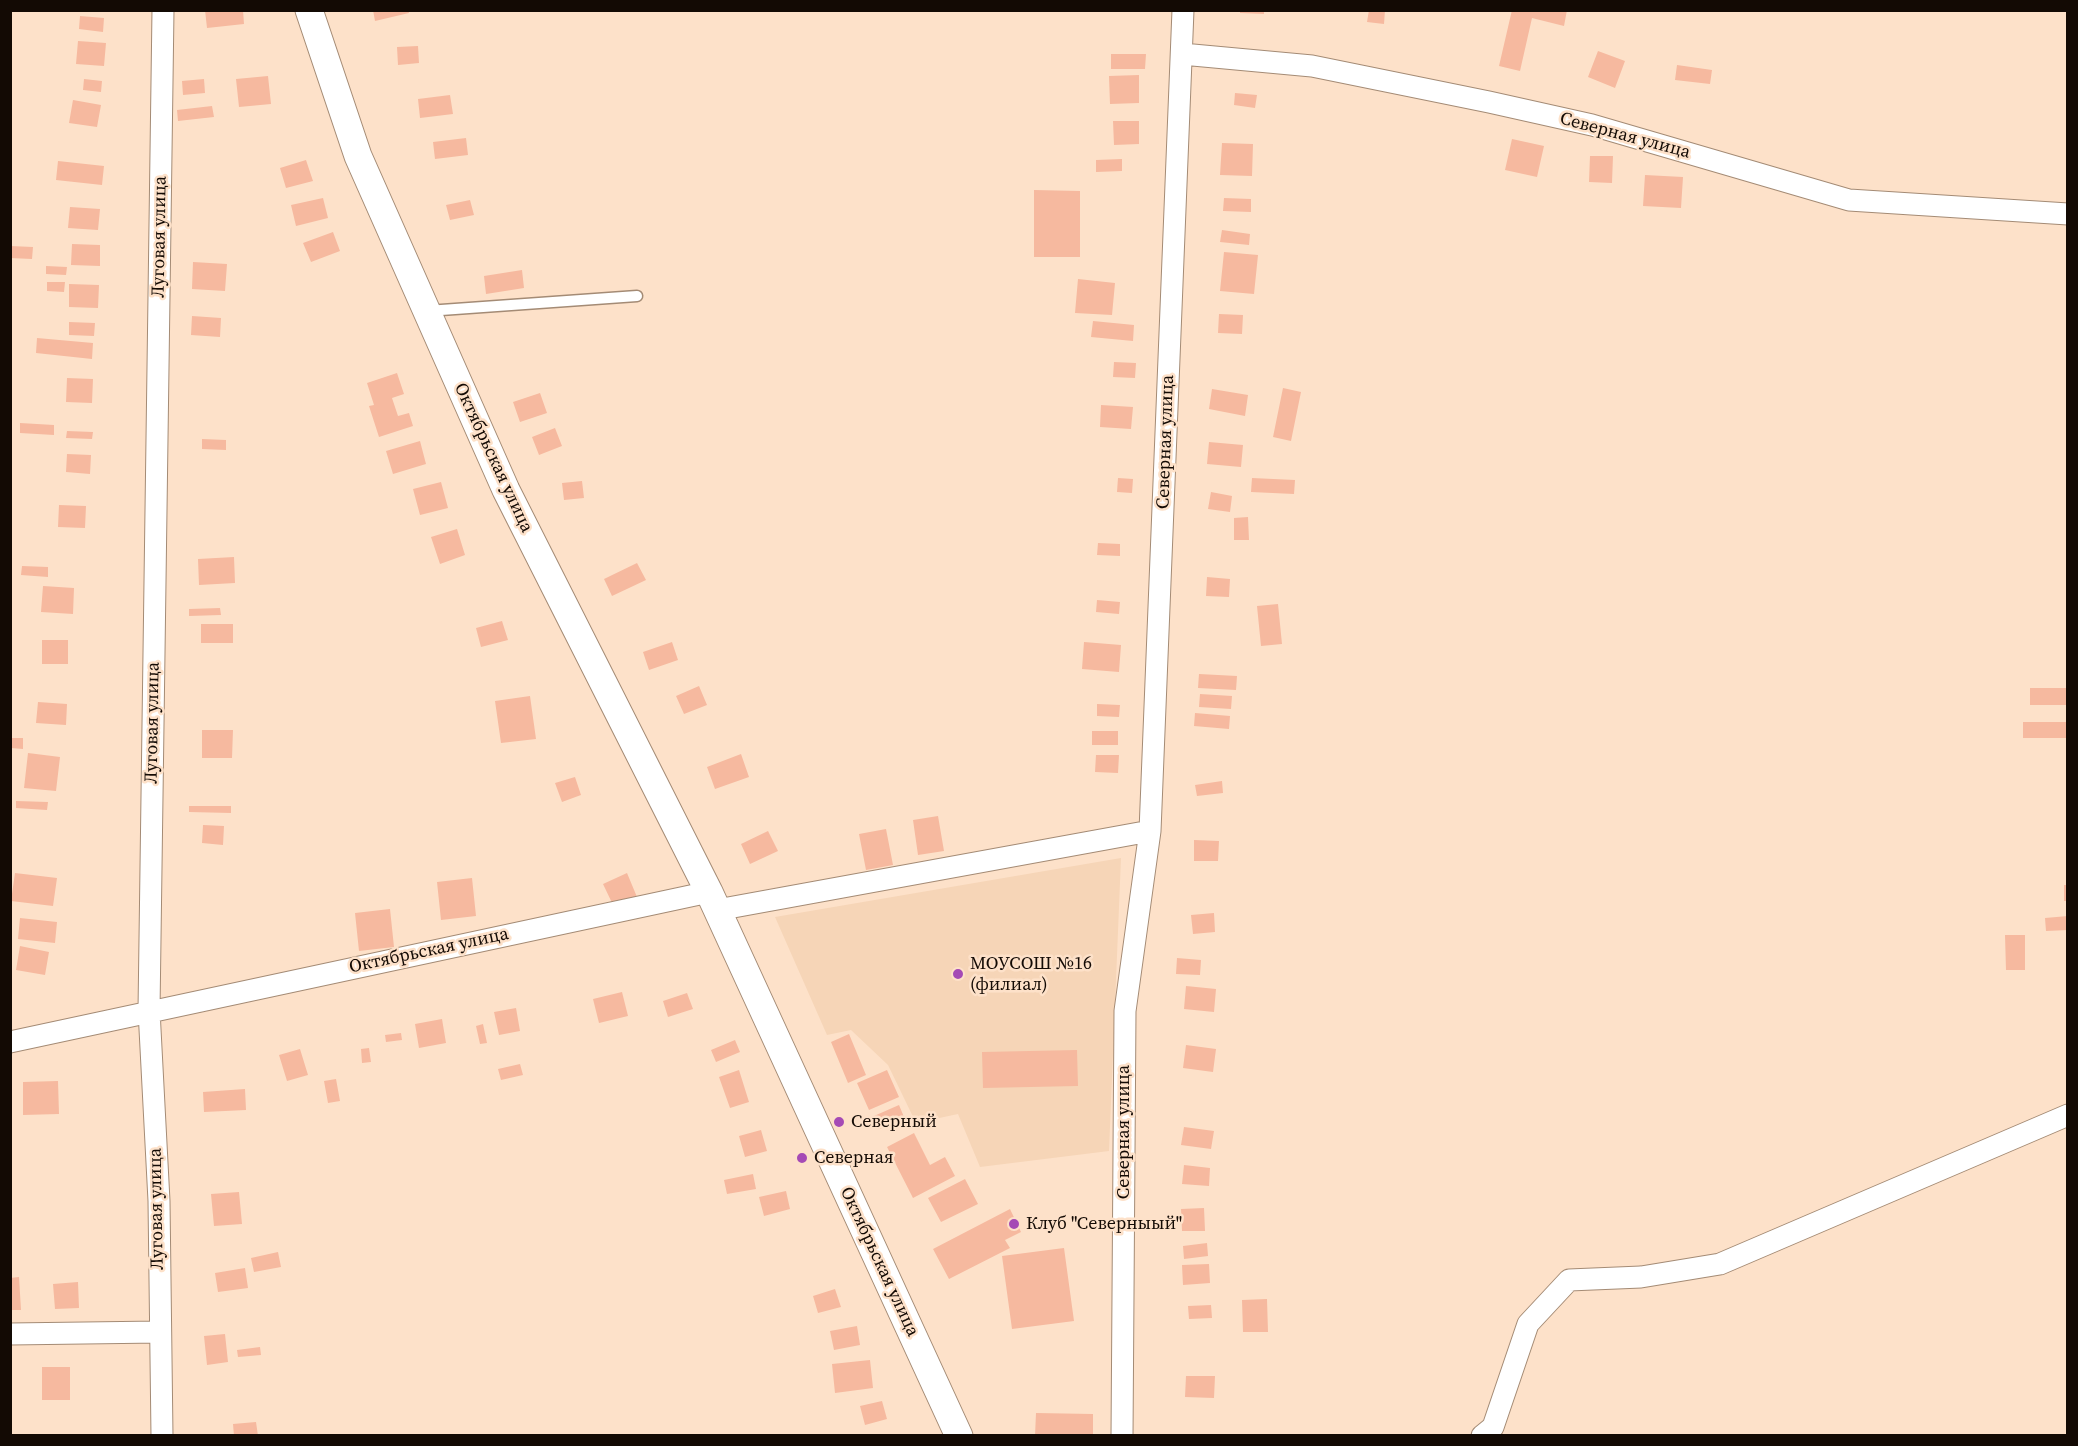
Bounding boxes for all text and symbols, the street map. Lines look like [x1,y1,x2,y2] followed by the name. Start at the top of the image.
[1557,108,1693,164] street label: Северная улица
[148,176,172,298] street label: Луговая улица
[1153,375,1179,509] street label: Северная улица
[449,380,537,536] street label: Октябрьская улица
[141,662,165,784] street label: Луговая улица
[347,924,511,978] street label: Октябрьская улица
[970,953,1092,996] place label: МОУСОШ №16 (филиал)
[951,967,965,981] marker: МОУСОШ №16 (филиал)
[1113,1065,1135,1199] street label: Северная улица
[851,1111,937,1133] place label: Северный
[832,1115,846,1129] marker: Северный
[814,1147,893,1169] place label: Северная
[145,1148,169,1270] street label: Луговая улица
[795,1151,809,1165] marker: Северная
[835,1184,923,1340] street label: Октябрьская улица
[1026,1213,1182,1235] place label: Клуб "Северныый"
[1007,1217,1021,1231] marker: Клуб "Северныый"

